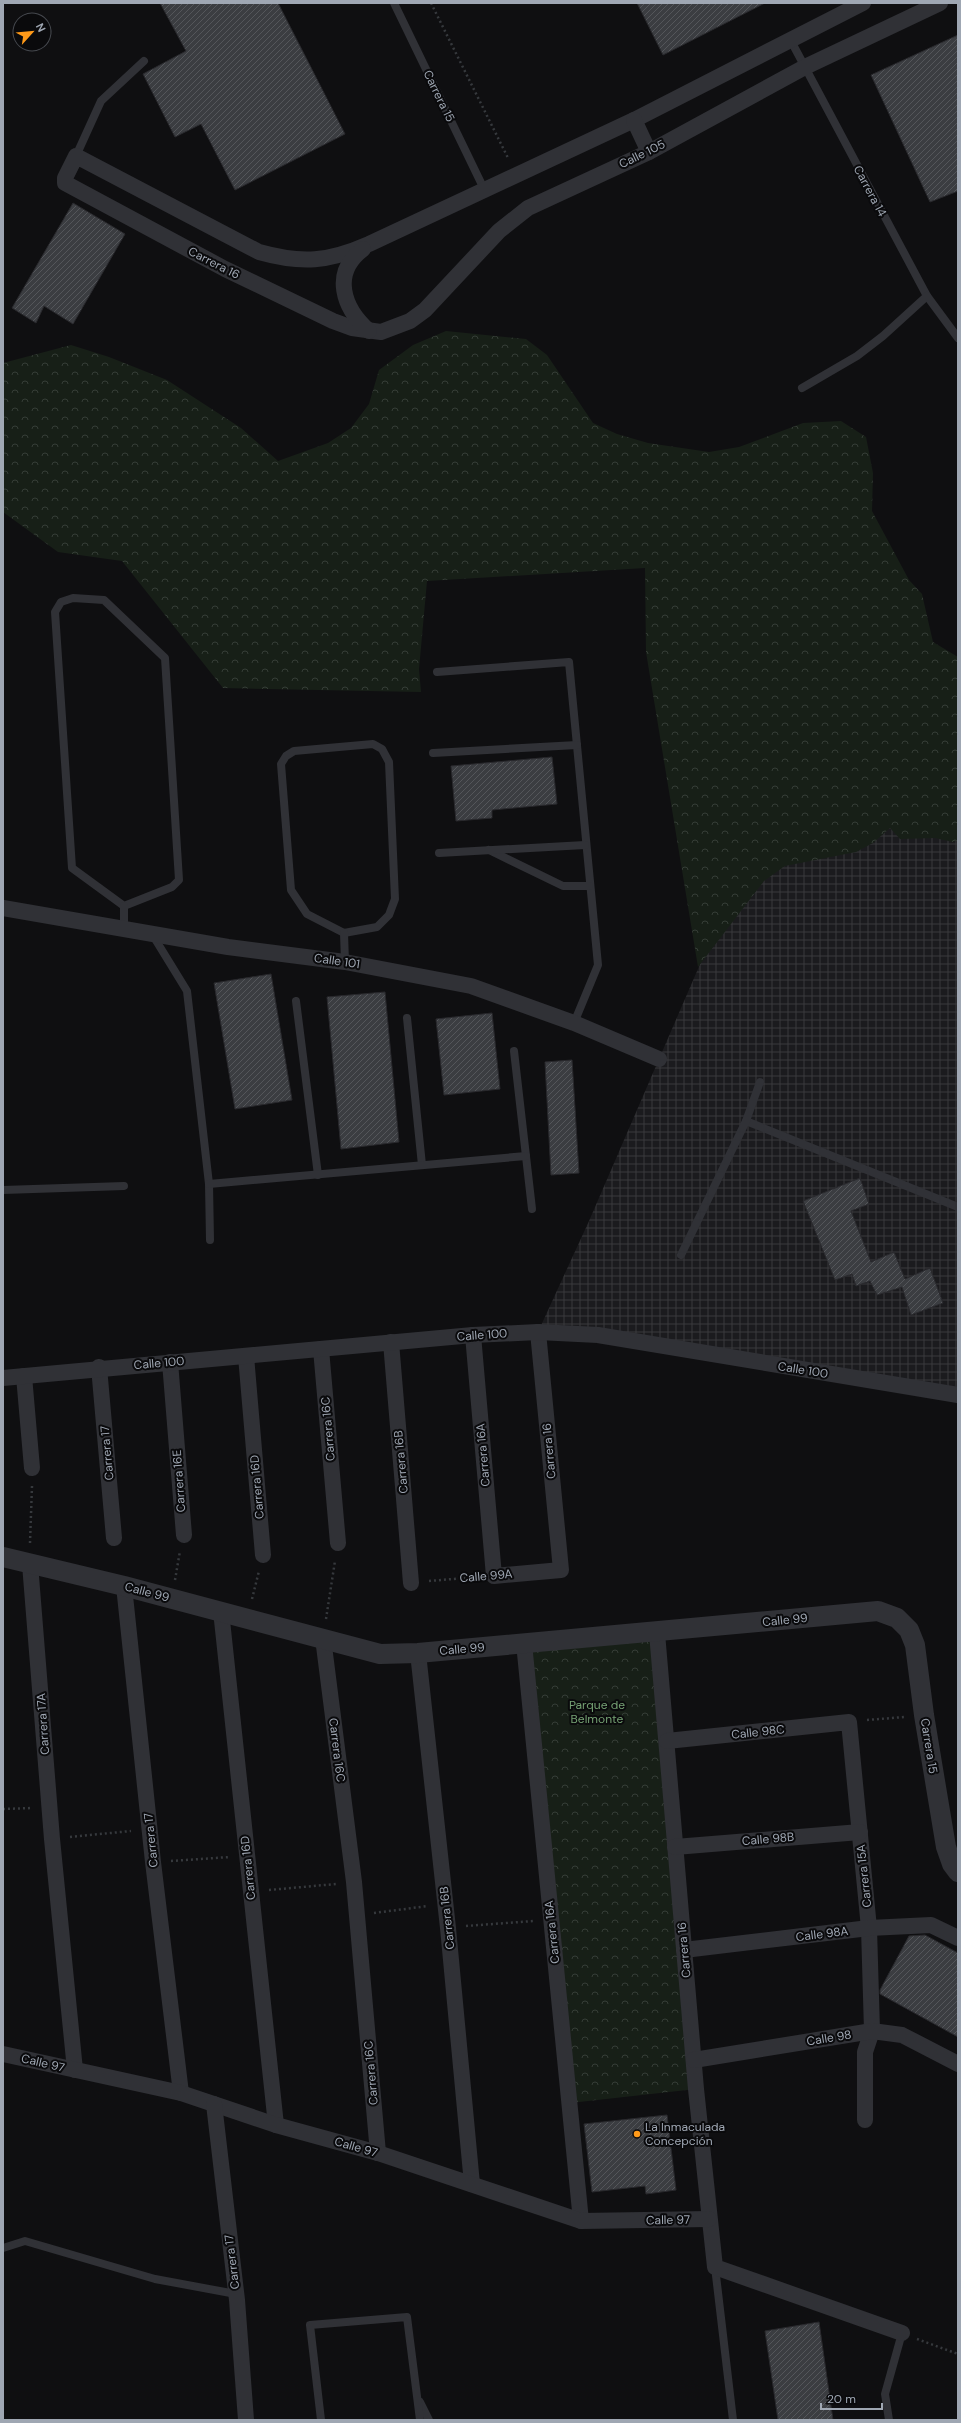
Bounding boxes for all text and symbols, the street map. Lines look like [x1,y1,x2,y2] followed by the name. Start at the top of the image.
[12,12,52,52] north arrow
[33,21,49,34] text: N
[420,67,458,125] street label: Carrera 15
[616,136,668,172] street label: Calle 105
[850,163,890,219] street label: Carrera 14
[185,243,243,283] street label: Carrera 16
[313,950,361,972] street label: Calle 101
[456,1325,508,1345] street label: Calle 100
[133,1353,185,1373] street label: Calle 100
[777,1358,829,1382] street label: Calle 100
[317,1396,339,1462] street label: Carrera 16C
[539,1422,559,1480] street label: Carrera 16
[472,1423,494,1487] street label: Carrera 16A
[97,1425,117,1481] street label: Carrera 17
[390,1430,412,1494] street label: Carrera 16B
[169,1449,189,1513] street label: Carrera 16E
[246,1454,268,1520] street label: Carrera 16D
[459,1566,513,1586] street label: Calle 99A
[123,1578,171,1606] street label: Calle 99
[761,1610,809,1630] street label: Calle 99
[439,1639,485,1659] street label: Calle 99
[33,1693,53,1755] street label: Carrera 17A
[569,1697,625,1727] park label: Parque de Belmonte
[325,1717,349,1783] street label: Carrera 16C
[917,1717,941,1775] street label: Carrera 15
[730,1721,786,1743] street label: Calle 98C
[140,1812,162,1868] street label: Carrera 17
[741,1829,795,1849] street label: Calle 98B
[237,1835,259,1901] street label: Carrera 16D
[853,1844,875,1908] street label: Carrera 15A
[436,1886,458,1950] street label: Carrera 16B
[541,1900,563,1964] street label: Carrera 16A
[674,1921,694,1979] street label: Carrera 16
[795,1923,849,1945] street label: Calle 98A
[805,2027,853,2049] street label: Calle 98
[360,2040,382,2106] street label: Carrera 16C
[20,2050,66,2076] street label: Calle 97
[645,2119,725,2149] place label: La Inmaculada Concepción
[632,2129,642,2139] marker: La Inmaculada Concepción
[333,2133,379,2161] street label: Calle 97
[646,2212,690,2228] street label: Calle 97
[221,2234,243,2290] street label: Carrera 17
[821,2385,882,2411] scale bar
[827,2391,856,2407] text: 20 m

